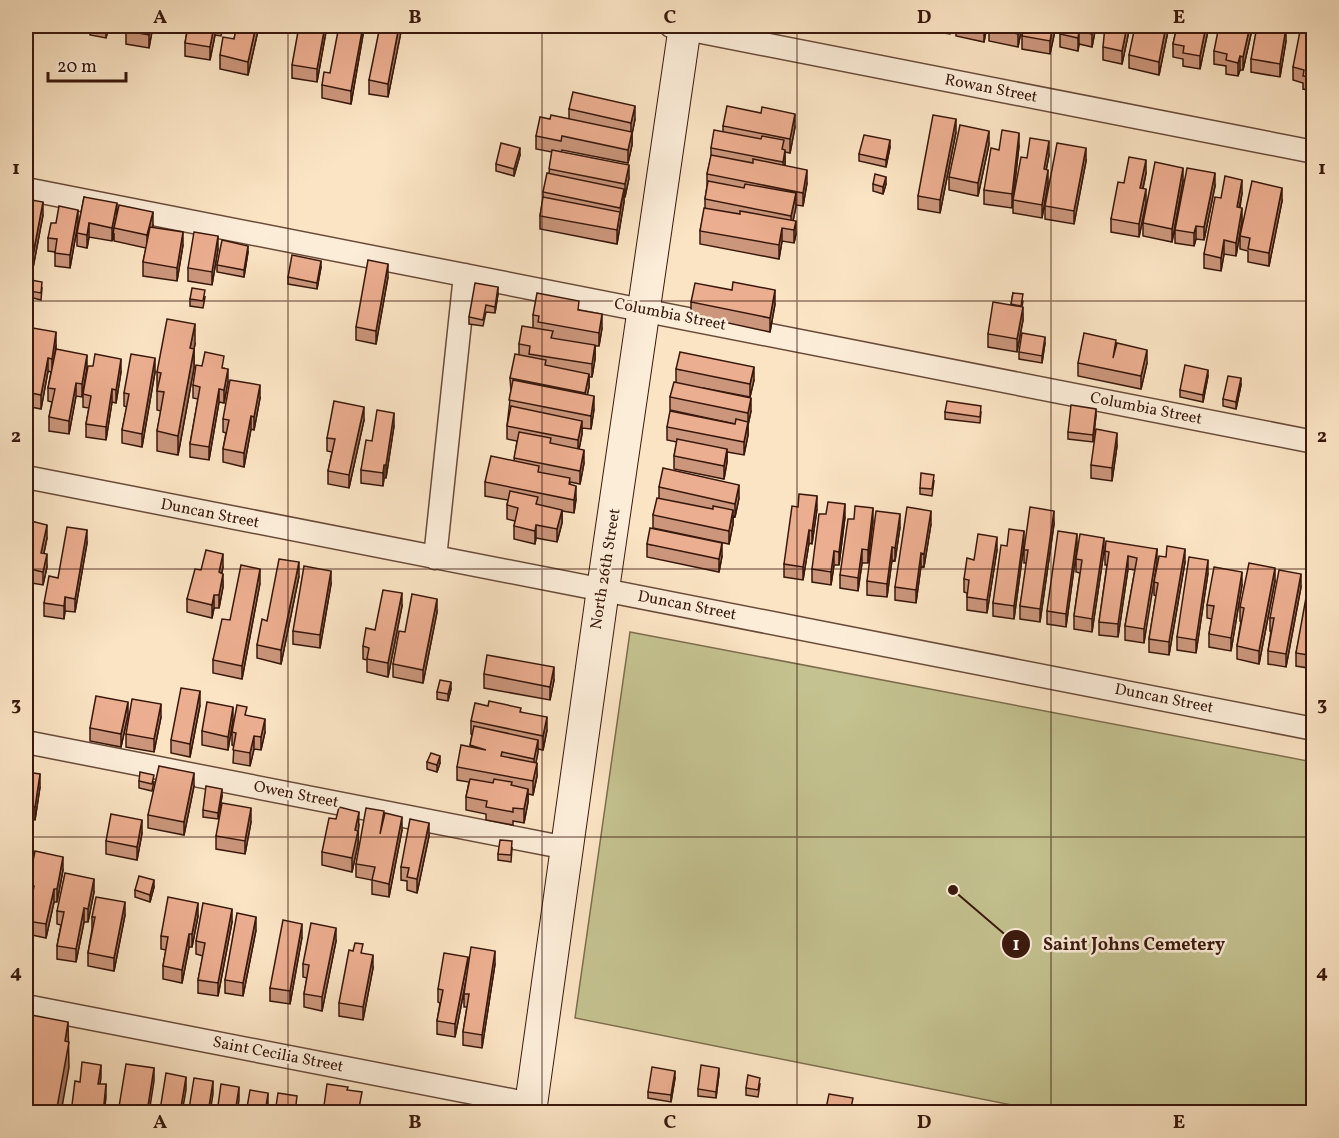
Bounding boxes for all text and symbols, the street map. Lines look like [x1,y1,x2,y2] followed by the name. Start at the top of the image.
[153,4,167,32] text: A
[408,4,422,32] text: B
[664,4,677,32] text: C
[917,4,931,32] text: D
[1173,4,1185,32] text: E
[48,45,126,83] scale bar
[57,55,97,80] text: 20 m
[943,69,1040,109] street label: Rowan Street
[12,155,20,183] text: 1
[1318,155,1326,183] text: 1
[612,293,728,337] street label: Columbia Street
[1088,387,1204,431] street label: Columbia Street
[11,423,21,451] text: 2
[1317,423,1327,451] text: 2
[159,494,262,534] street label: Duncan Street
[586,506,626,631] street label: North 26th Street
[636,586,739,626] street label: Duncan Street
[1113,679,1216,719] street label: Duncan Street
[11,691,21,719] text: 3
[1317,691,1327,719] text: 3
[252,776,341,814] street label: Owen Street
[1001,926,1237,962] callout: Saint Johns Cemetery
[1012,933,1020,958] text: 1
[1043,933,1225,958] text: Saint Johns Cemetery
[10,959,22,987] text: 4
[1316,959,1328,987] text: 4
[211,1032,346,1079] street label: Saint Cecilia Street
[153,1109,167,1137] text: A
[408,1109,422,1137] text: B
[664,1109,677,1137] text: C
[917,1109,931,1137] text: D
[1173,1109,1185,1137] text: E

